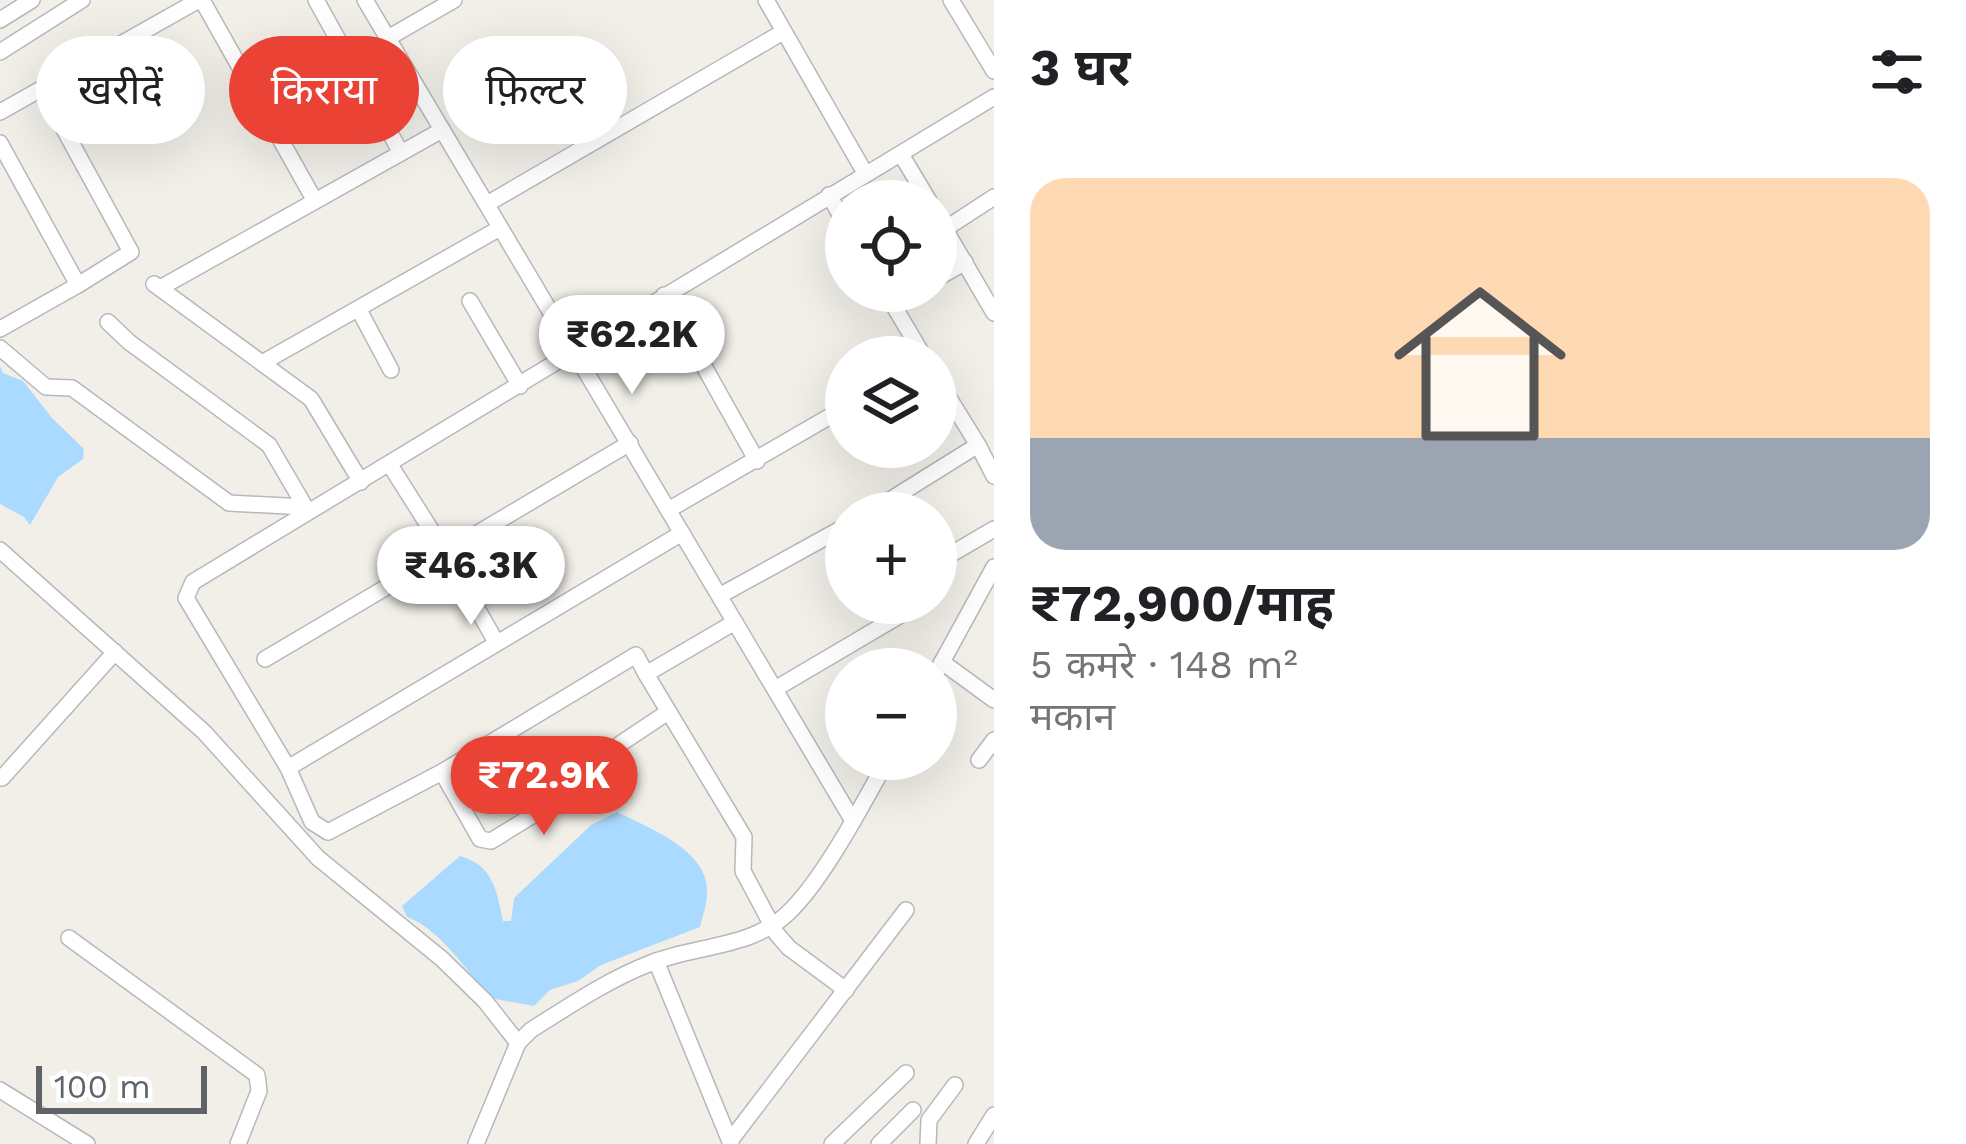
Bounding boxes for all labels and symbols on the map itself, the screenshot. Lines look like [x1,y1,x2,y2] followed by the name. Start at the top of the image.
[534,295,730,397] pin: ₹62.2K
[373,526,569,628] pin: ₹46.3K
[446,736,642,838] pin: ₹72.9K
[36,1060,207,1113] scale bar

